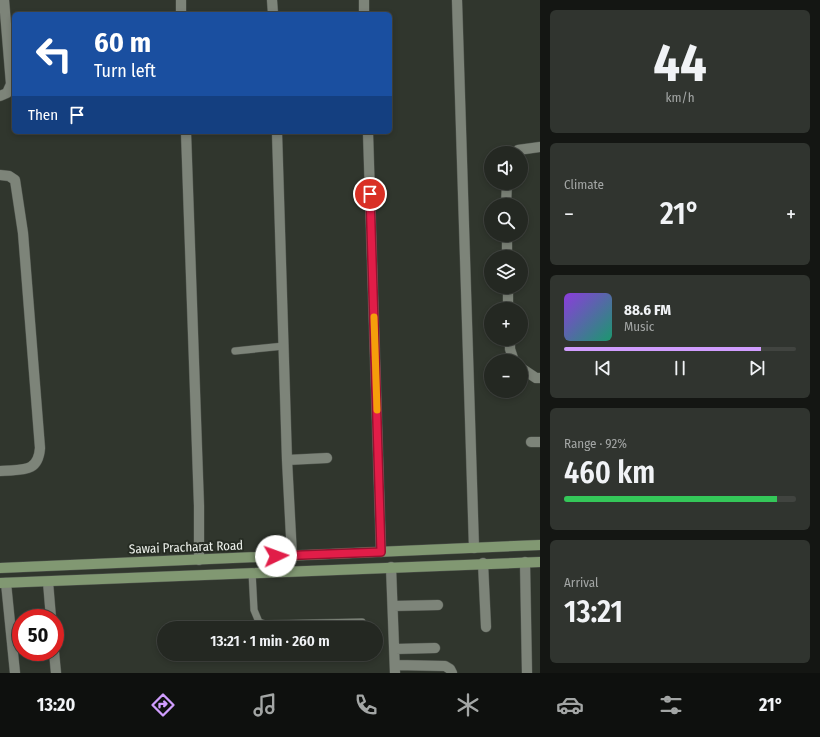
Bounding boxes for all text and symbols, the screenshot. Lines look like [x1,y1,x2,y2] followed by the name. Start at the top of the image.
[94,26,151,59] text: 60 m
[28,28,80,80] icon: left
[653,32,707,95] text: 44
[94,60,156,82] text: Turn left
[666,90,695,105] text: km/h
[66,104,88,126] icon: arrive
[28,106,58,124] text: Then
[484,146,528,398] map controls
[484,146,528,190] button: sound
[353,177,387,211] pin
[564,177,604,192] text: Climate
[359,183,381,205] icon: arrive
[660,196,700,232] text: 21°
[484,198,528,242] button: search
[564,201,574,228] text: −
[786,201,796,228] text: +
[484,250,528,294] button: layers
[624,301,671,319] text: 88.6 FM
[484,302,528,346] button: +
[624,319,654,334] text: Music
[484,354,528,398] button: −
[592,357,614,379] icon: previous
[669,357,691,379] icon: pause
[746,357,768,379] icon: next
[564,436,627,451] text: Range · 92%
[564,455,655,491] text: 460 km
[255,535,297,577] position arrow
[129,538,243,556] street label: Sawai Pracharat Road
[564,575,598,590] text: Arrival
[564,594,623,630] text: 13:21
[12,609,64,661] speed limit sign: 50
[210,632,330,650] text: 13:21 · 1 min · 260 m
[149,691,177,719] icon: directions
[251,691,279,719] icon: music
[352,691,380,719] icon: phone
[454,691,482,719] icon: climate
[556,691,584,719] icon: car
[657,691,685,719] icon: filters
[37,694,75,716] text: 13:20
[759,694,783,716] text: 21°

